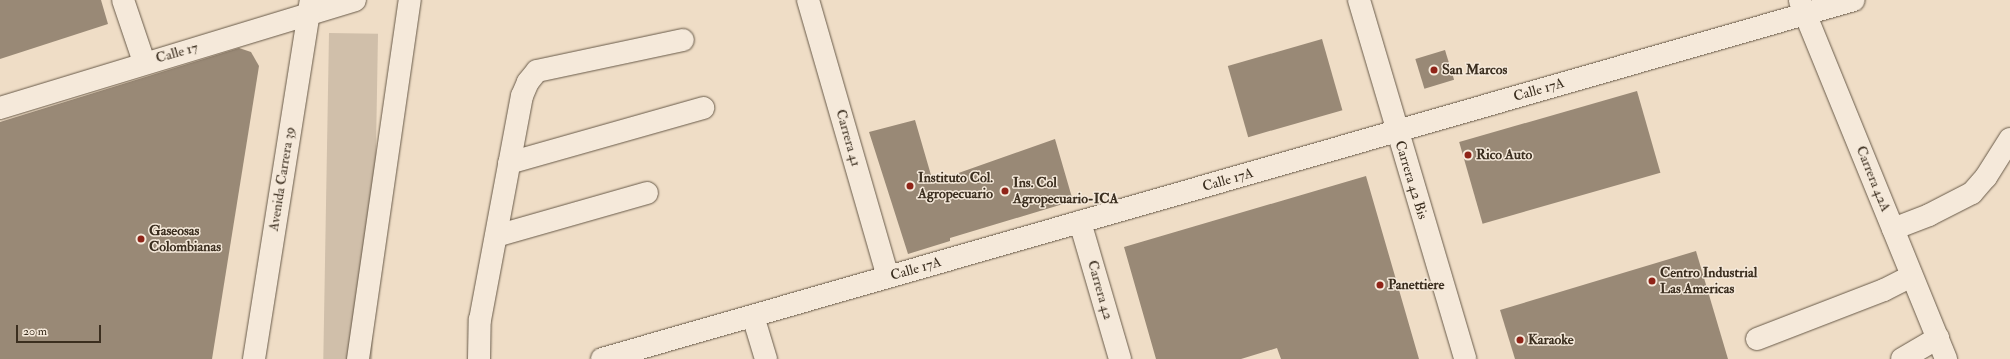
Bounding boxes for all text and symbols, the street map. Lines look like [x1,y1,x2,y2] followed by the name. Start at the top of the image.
[154,39,200,67] street label: Calle 17
[1442,62,1507,78] place label: San Marcos
[1429,65,1439,75] marker: San Marcos
[1512,75,1566,105] street label: Calle 17A
[832,107,864,169] street label: Carrera 41
[265,126,299,232] street label: Avenida Carrera 39
[1391,139,1431,221] street label: Carrera 42 Bis
[1852,144,1894,214] street label: Carrera 42A
[1476,147,1532,163] place label: Rico Auto
[1463,150,1473,160] marker: Rico Auto
[1201,165,1255,195] street label: Calle 17A
[918,170,993,202] place label: Instituto Col. Agropecuario
[1013,175,1118,208] place label: Ins. Col Agropecuario-ICA
[905,181,915,191] marker: Instituto Col. Agropecuario
[1000,186,1010,196] marker: Ins. Col Agropecuario-ICA
[149,223,221,256] place label: Gaseosas Colombianas
[136,234,146,244] marker: Gaseosas Colombianas
[889,254,943,284] street label: Calle 17A
[1084,258,1116,322] street label: Carrera 42
[1660,265,1757,298] place label: Centro Industrial Las Americas
[1647,276,1657,286] marker: Centro Industrial Las Americas
[1388,277,1444,293] place label: Panettiere
[1375,280,1385,290] marker: Panettiere
[18,317,103,343] scale bar
[23,324,47,339] text: 20 m
[1528,332,1574,348] place label: Karaoke
[1515,335,1525,345] marker: Karaoke

